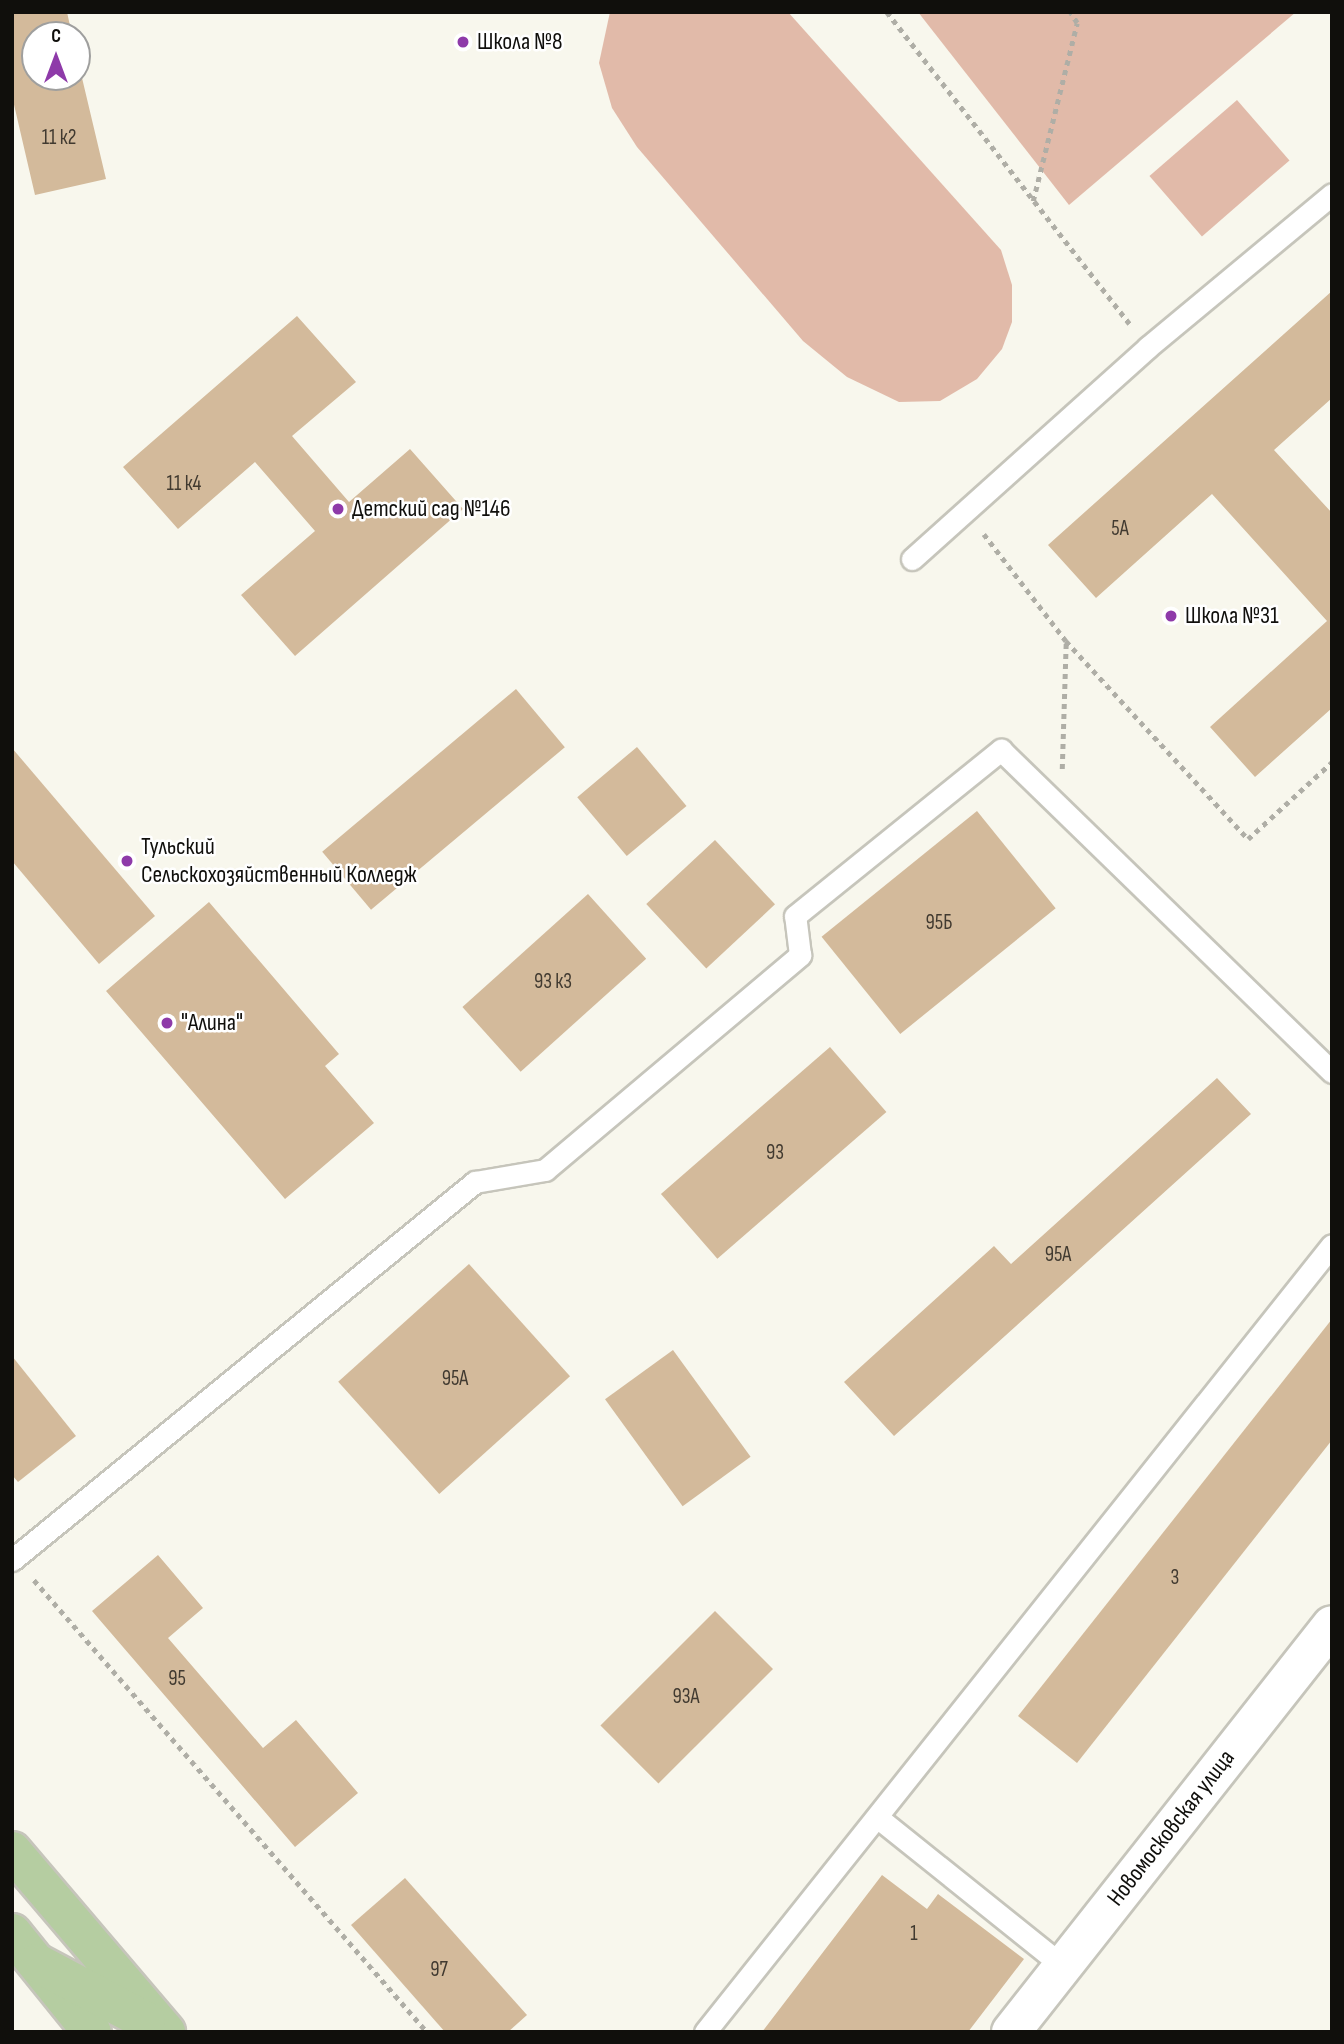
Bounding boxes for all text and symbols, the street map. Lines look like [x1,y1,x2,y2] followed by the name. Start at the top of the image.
[21,21,91,91] north arrow
[51,25,61,48] text: С
[477,28,563,56] place label: Школа №8
[455,34,471,50] marker: Школа №8
[42,125,76,151] house number: 11 к2
[167,471,201,497] house number: 11 к4
[352,495,510,523] place label: Детский сад №146
[330,501,346,517] marker: Детский сад №146
[1111,516,1129,542] house number: 5А
[1185,602,1279,630] place label: Школа №31
[1163,608,1179,624] marker: Школа №31
[141,833,417,889] place label: Тульский Сельскохозяйственный Колледж
[119,853,135,869] marker: Тульский Сельскохозяйственный Колледж
[926,910,952,936] house number: 95Б
[534,969,572,995] house number: 93 к3
[181,1009,243,1037] place label: "Алина"
[159,1015,175,1031] marker: "Алина"
[766,1140,784,1166] house number: 93
[1045,1242,1071,1268] house number: 95А
[442,1366,468,1392] house number: 95А
[1171,1565,1179,1591] house number: 3
[168,1666,186,1692] house number: 95
[672,1684,700,1710] house number: 93А
[1101,1744,1241,1912] street label: Новомосковская улица
[910,1921,918,1947] house number: 1
[430,1957,448,1983] house number: 97

